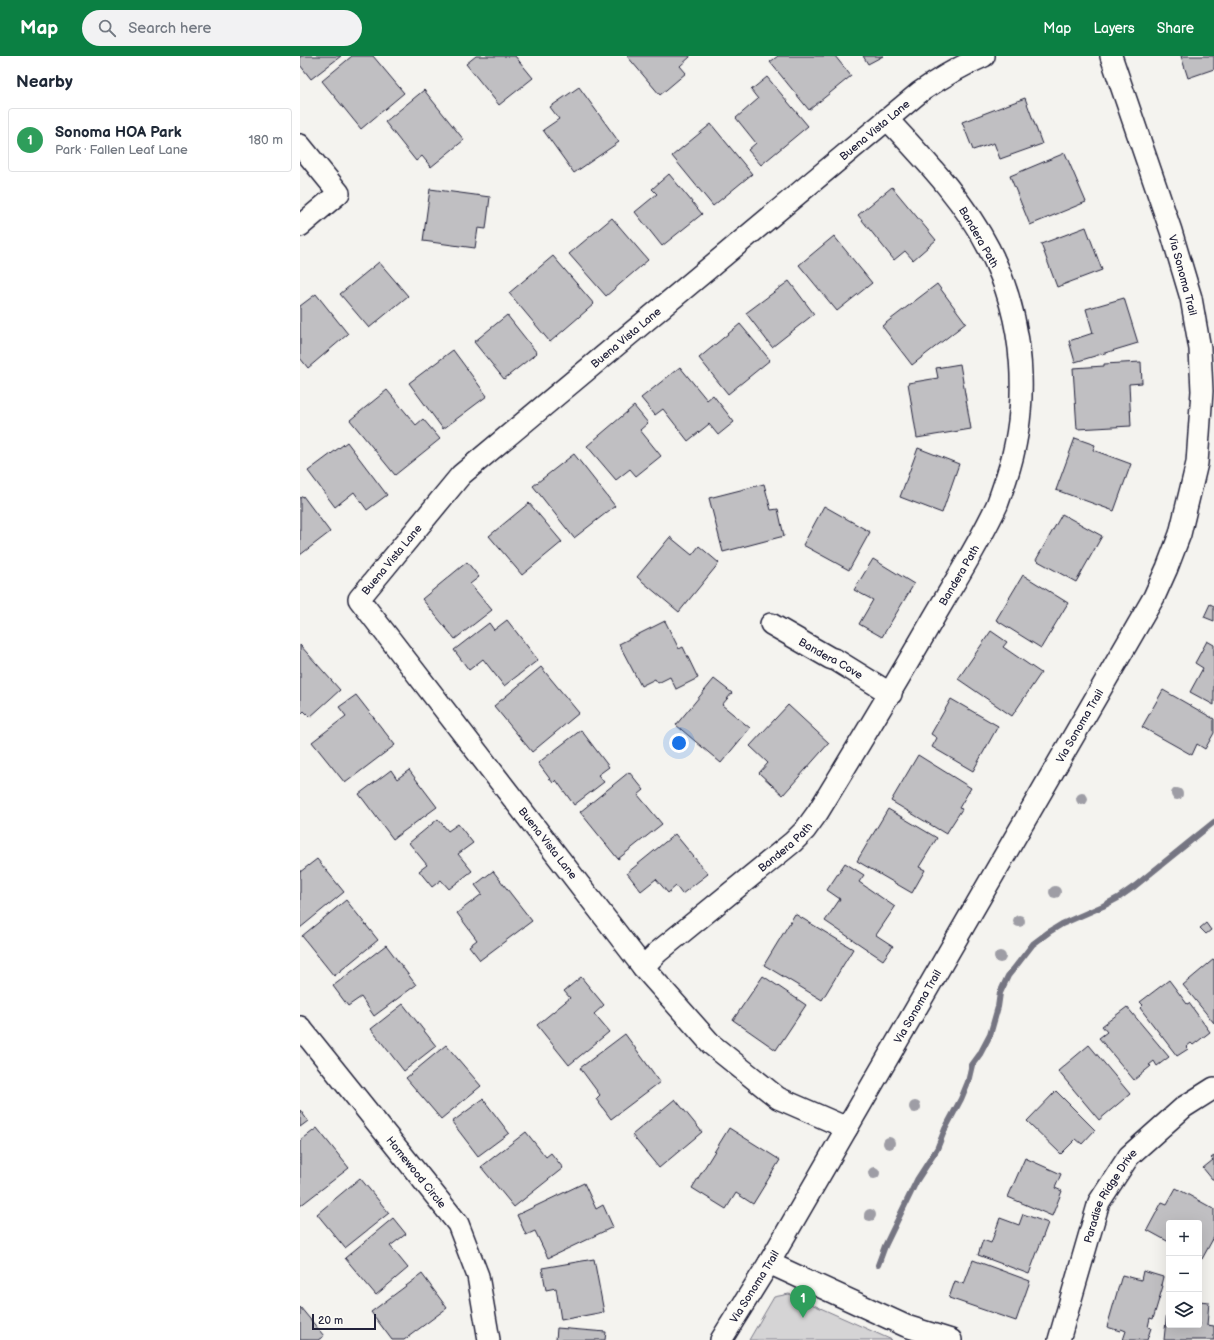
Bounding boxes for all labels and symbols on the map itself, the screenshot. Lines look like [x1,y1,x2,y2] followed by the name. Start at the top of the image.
[837,97,913,163] street label: Buena Vista Lane
[956,205,1001,270] street label: Bandera Path
[1166,233,1200,317] street label: Via Sonoma Trail
[588,305,664,371] street label: Buena Vista Lane
[359,522,425,598] street label: Buena Vista Lane
[936,543,982,608] street label: Bandera Path
[796,635,865,682] street label: Bandera Cove
[1054,687,1106,765] street label: Via Sonoma Trail
[669,733,689,753] your location
[516,805,580,882] street label: Buena Vista Lane
[756,820,815,875] street label: Bandera Path
[891,968,944,1046] street label: Via Sonoma Trail
[383,1134,449,1211] street label: Homewood Circle
[1081,1146,1140,1245] street label: Paradise Ridge Drive
[727,1248,782,1325] street label: Via Sonoma Trail
[790,1285,816,1318] pin: 1
[312,1312,376,1331] scale bar

